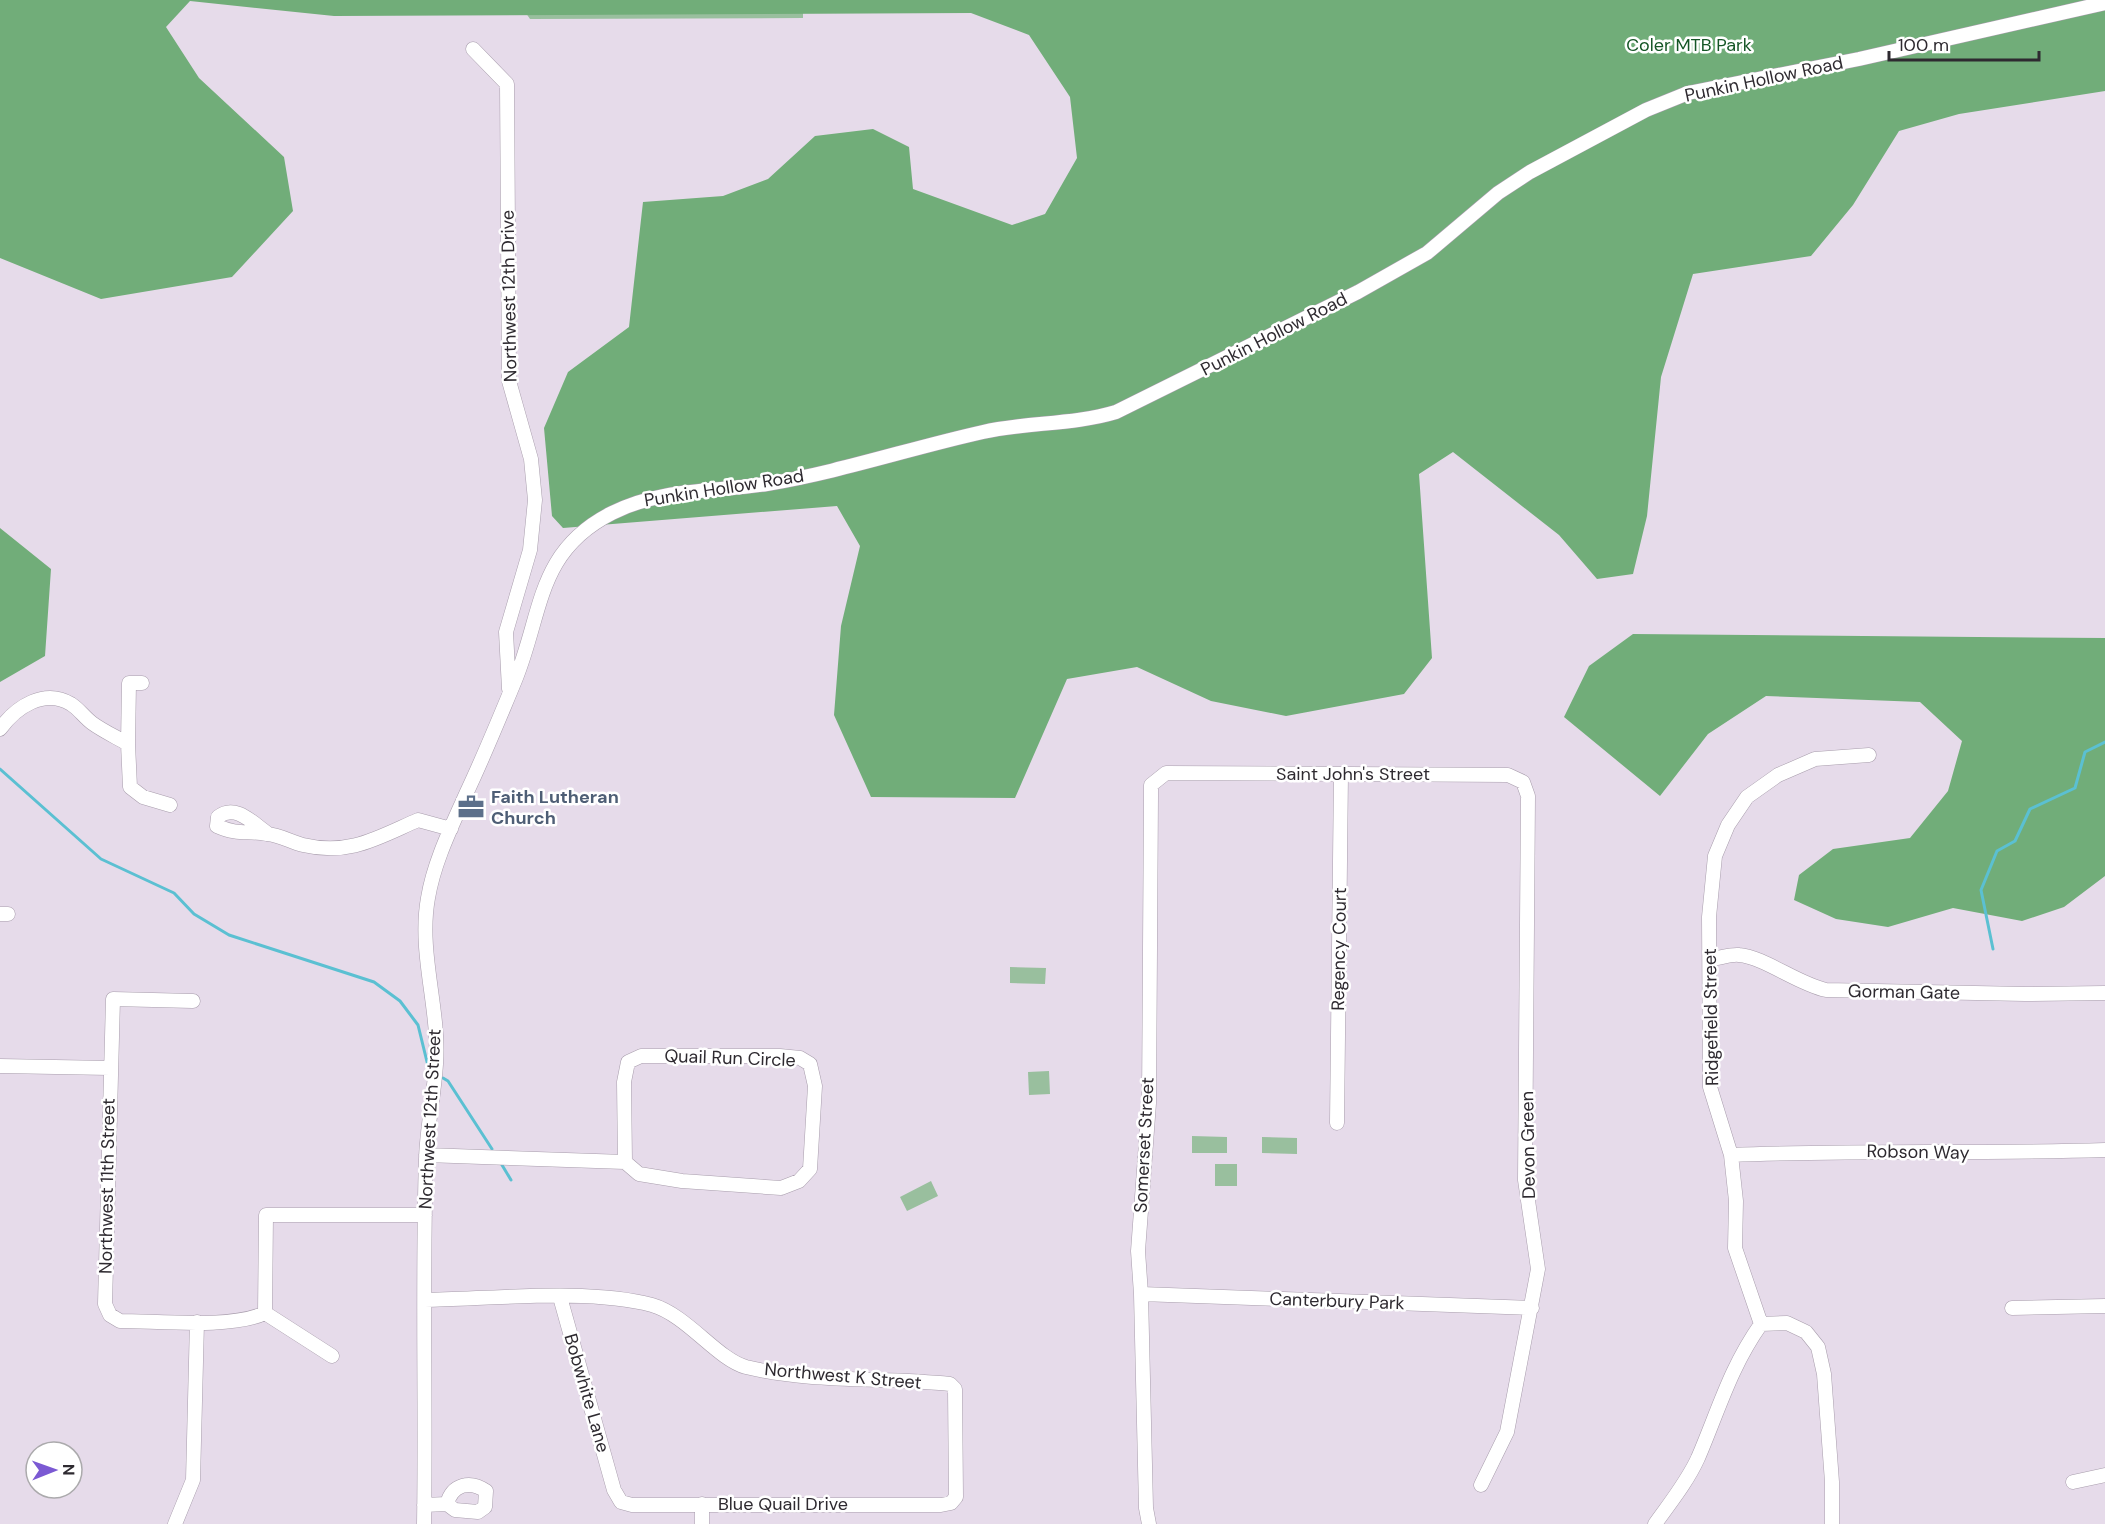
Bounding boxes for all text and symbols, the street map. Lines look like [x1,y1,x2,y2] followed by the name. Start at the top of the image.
[1889,24,2039,62] scale bar
[1626,33,1752,57] park label: Coler MTB Park
[1898,33,1949,57] text: 100 m
[1683,50,1845,108] street label: Punkin Hollow Road
[496,210,522,382] street label: Northwest 12th Drive
[1197,287,1351,381] street label: Punkin Hollow Road
[642,464,806,512] street label: Punkin Hollow Road
[1276,762,1430,786] street label: Saint John's Street
[491,785,619,830] place label: Faith Lutheran Church
[456,792,486,822] office icon: Faith Lutheran Church
[1326,887,1352,1011] street label: Regency Court
[1698,948,1724,1086] street label: Ridgefield Street
[1848,979,1960,1005] street label: Gorman Gate
[413,1028,447,1210] street label: Northwest 12th Street
[664,1044,796,1072] street label: Quail Run Circle
[1128,1077,1160,1213] street label: Somerset Street
[1515,1091,1541,1199] street label: Devon Green
[93,1098,121,1274] street label: Northwest 11th Street
[1866,1139,1970,1165] street label: Robson Way
[1269,1287,1405,1315] street label: Canterbury Park
[559,1331,615,1455] street label: Bobwhite Lane
[763,1357,923,1395] street label: Northwest K Street
[24,1440,84,1500] north arrow
[58,1464,79,1476] text: N
[718,1492,848,1516] street label: Blue Quail Drive

